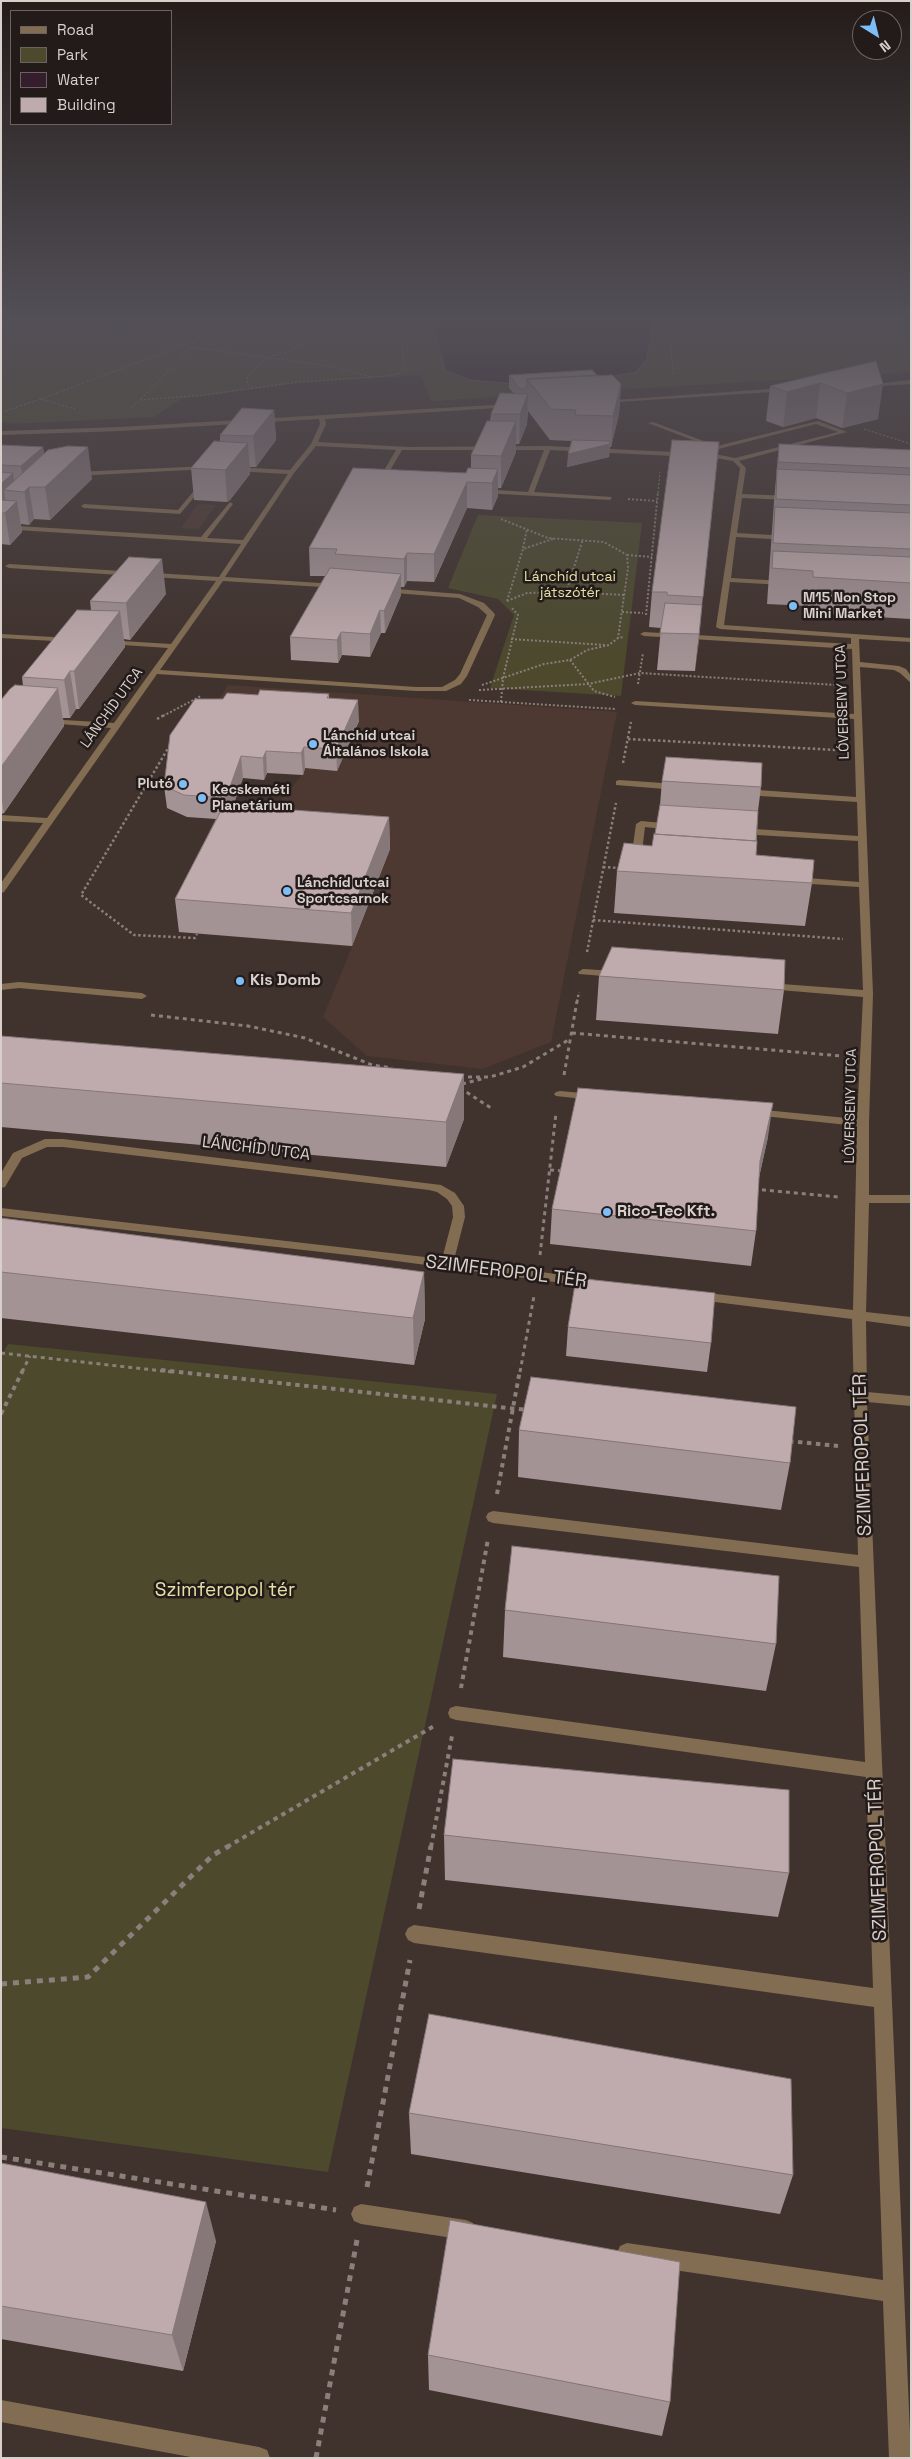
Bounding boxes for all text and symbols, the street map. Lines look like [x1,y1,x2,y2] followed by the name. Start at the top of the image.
[10,10,172,125] legend
[852,10,902,60] north arrow
[57,20,94,39] text: Road
[876,36,894,56] text: N
[57,45,88,64] text: Park
[57,70,99,89] text: Water
[57,95,116,114] text: Building
[524,569,616,602] park label: Lánchíd utcai játszótér
[803,590,896,622] place label: M15 Non Stop Mini Market
[787,600,799,612] marker: M15 Non Stop Mini Market
[833,644,853,760] street label: LÓVERSENY UTCA
[77,665,147,751] street label: LÁNCHÍD UTCA
[323,728,429,760] place label: Lánchíd utcai Általános Iskola
[307,738,319,750] marker: Lánchíd utcai Általános Iskola
[137,776,173,792] place label: Plutó
[177,778,189,790] marker: Plutó
[212,782,293,814] place label: Kecskeméti Planetárium
[196,792,208,804] marker: Kecskeméti Planetárium
[297,875,389,908] place label: Lánchíd utcai Sportcsarnok
[281,885,293,897] marker: Lánchíd utcai Sportcsarnok
[250,971,321,991] place label: Kis Domb
[234,975,246,987] marker: Kis Domb
[842,1049,860,1163] street label: LÓVERSENY UTCA
[201,1133,311,1165] street label: LÁNCHÍD UTCA
[617,1202,715,1222] place label: Rico-Tec Kft.
[601,1206,613,1218] marker: Rico-Tec Kft.
[424,1251,588,1293] street label: SZIMFEROPOL TÉR
[849,1373,877,1537] street label: SZIMFEROPOL TÉR
[155,1580,295,1602] park label: Szimferopol tér
[864,1778,892,1942] street label: SZIMFEROPOL TÉR

